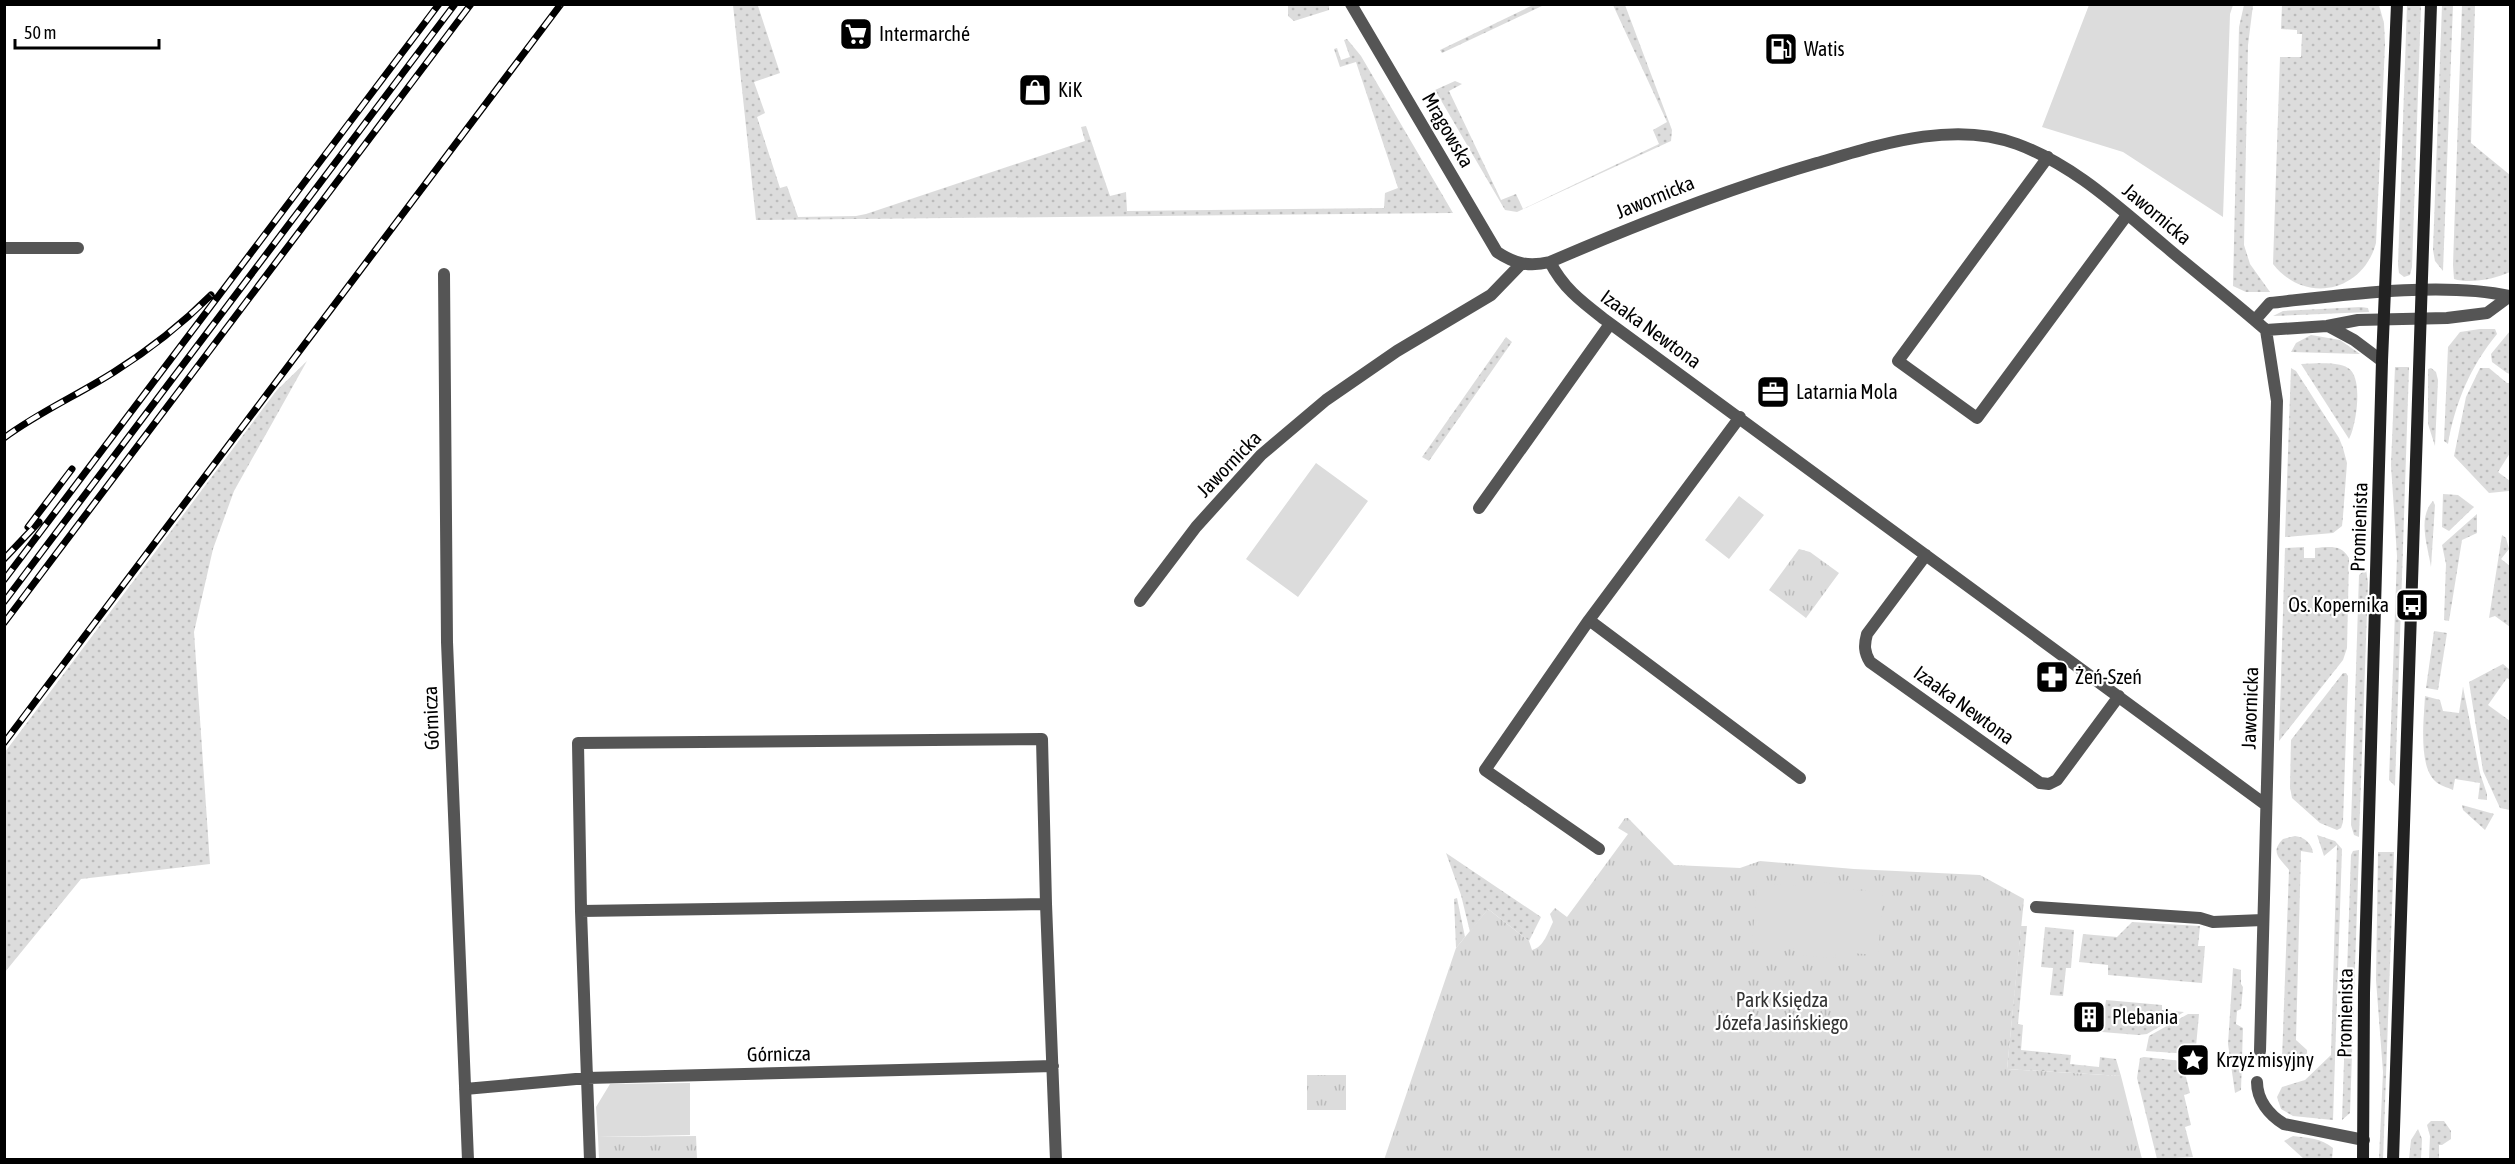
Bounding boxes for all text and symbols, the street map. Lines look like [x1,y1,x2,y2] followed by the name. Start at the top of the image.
[15,12,159,50] scale bar
[838,16,874,52] supermarket icon: Intermarché
[24,22,56,43] text: 50 m
[879,22,970,45] place label: Intermarché
[1763,31,1799,67] fuel station icon: Watis
[1804,37,1845,60] place label: Watis
[1017,72,1053,108] shop icon: KiK
[1058,78,1082,101] place label: KiK
[1418,88,1479,171] street label: Mrągowska
[1612,170,1697,223] street label: Jawornicka
[2118,178,2196,249] street label: Jawornicka
[1597,285,1706,373] street label: Izaaka Newtona
[1755,374,1791,410] office icon: Latarnia Mola
[1796,380,1898,403] place label: Latarnia Mola
[1192,426,1266,501] street label: Jawornicka
[2345,482,2372,572] street label: Promienista
[2394,587,2430,623] bus stop icon: Os. Kopernika
[2288,593,2389,616] place label: Os. Kopernika
[2034,659,2070,695] pharmacy icon: Żeń-Szeń
[1910,661,2019,749] street label: Izaaka Newtona
[2075,665,2142,688] place label: Żeń-Szeń
[2237,666,2262,750] street label: Jawornicka
[418,686,443,750] street label: Górnicza
[2332,968,2357,1058] street label: Promienista
[1716,988,1848,1034] park label: Park Księdza Józefa Jasińskiego
[2071,999,2107,1035] building icon: Plebania
[2112,1005,2178,1028] place label: Plebania
[747,1041,811,1066] street label: Górnicza
[2175,1042,2211,1078] place icon: Krzyż misyjny
[2216,1048,2314,1071] place label: Krzyż misyjny

